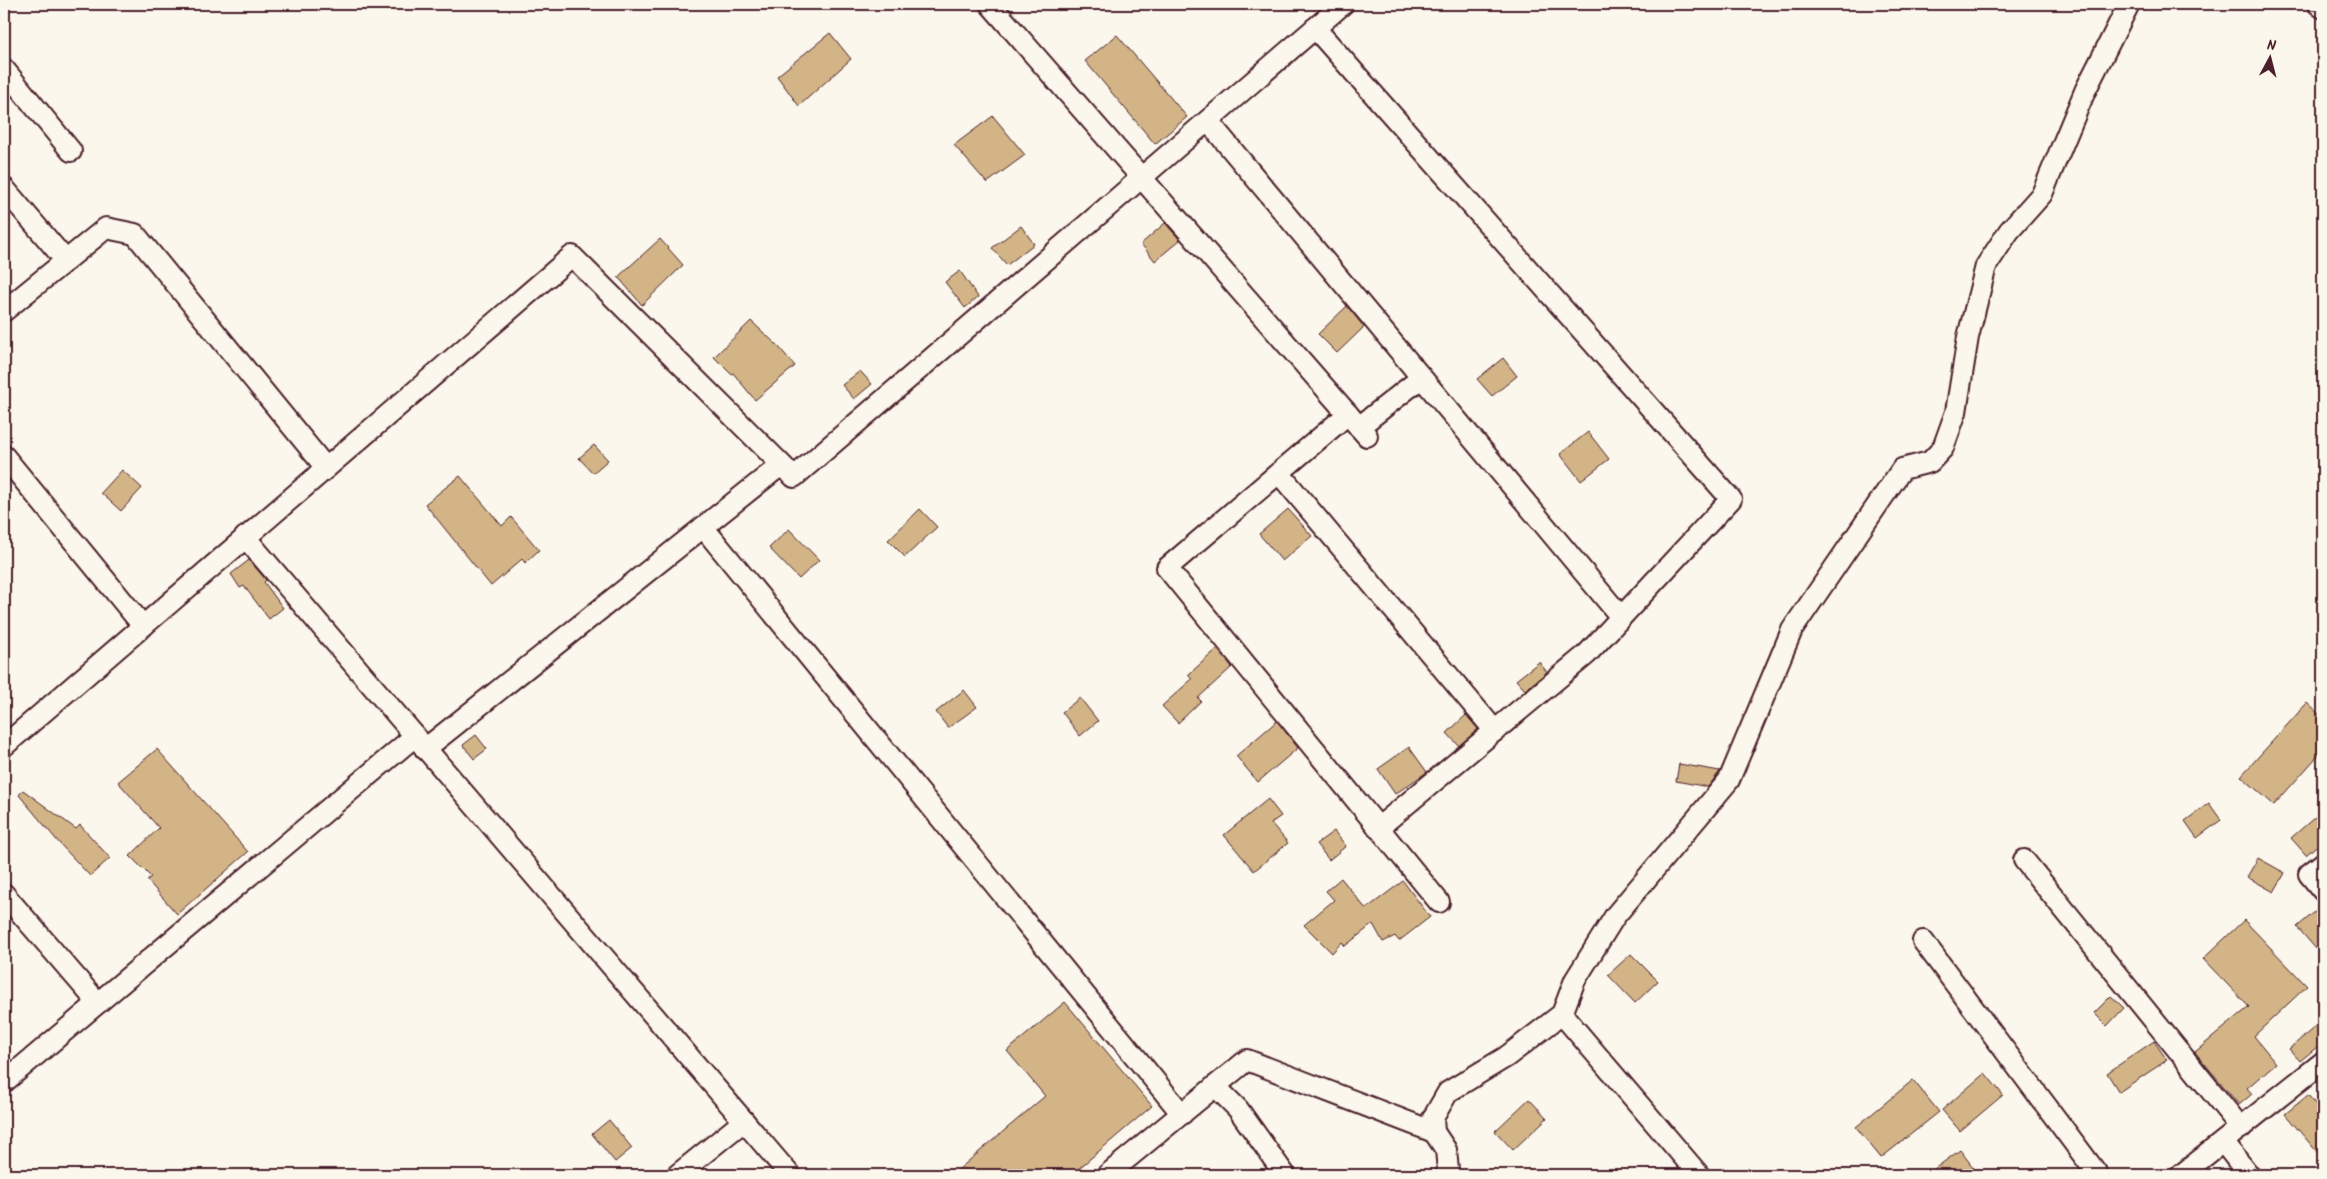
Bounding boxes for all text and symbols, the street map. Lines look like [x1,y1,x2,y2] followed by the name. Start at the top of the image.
[2244,32,2294,82] north arrow
[2266,35,2277,58] text: N

